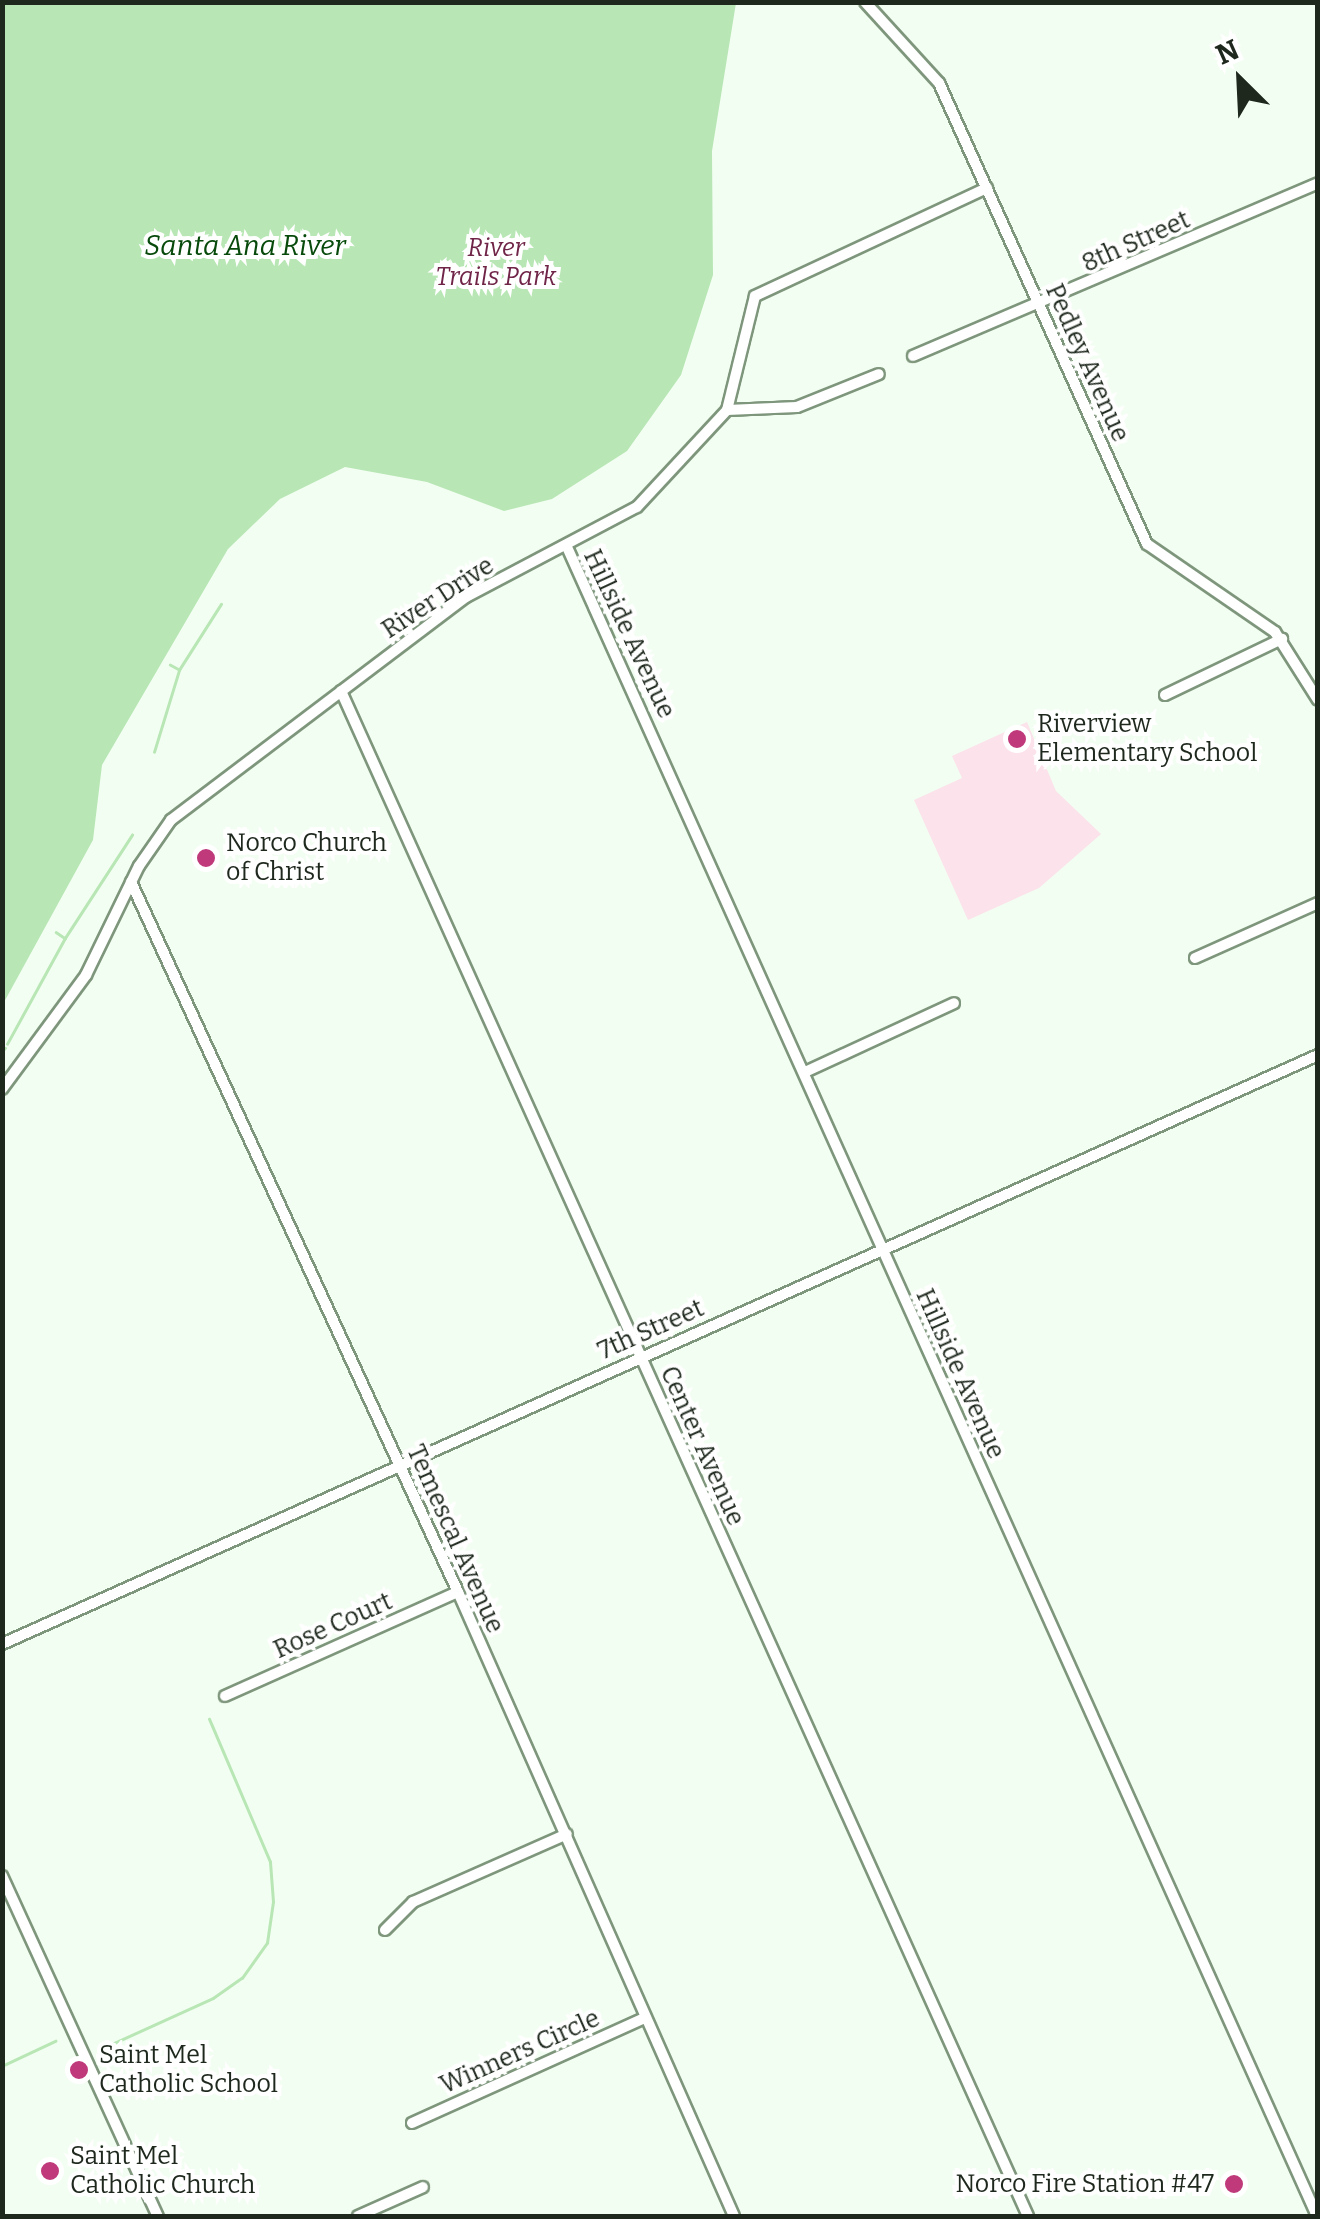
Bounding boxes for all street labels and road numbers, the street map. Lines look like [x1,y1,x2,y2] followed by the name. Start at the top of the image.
[1078,205,1194,279] street label: 8th Street
[1039,280,1135,446] street label: Pedley Avenue
[577,545,681,723] street label: Hillside Avenue
[377,551,499,645] street label: River Drive
[909,1285,1011,1463] street label: Hillside Avenue
[594,1293,708,1367] street label: 7th Street
[653,1362,751,1530] street label: Center Avenue
[400,1440,510,1638] street label: Temescal Avenue
[269,1587,397,1665] street label: Rose Court
[436,2003,604,2101] street label: Winners Circle

